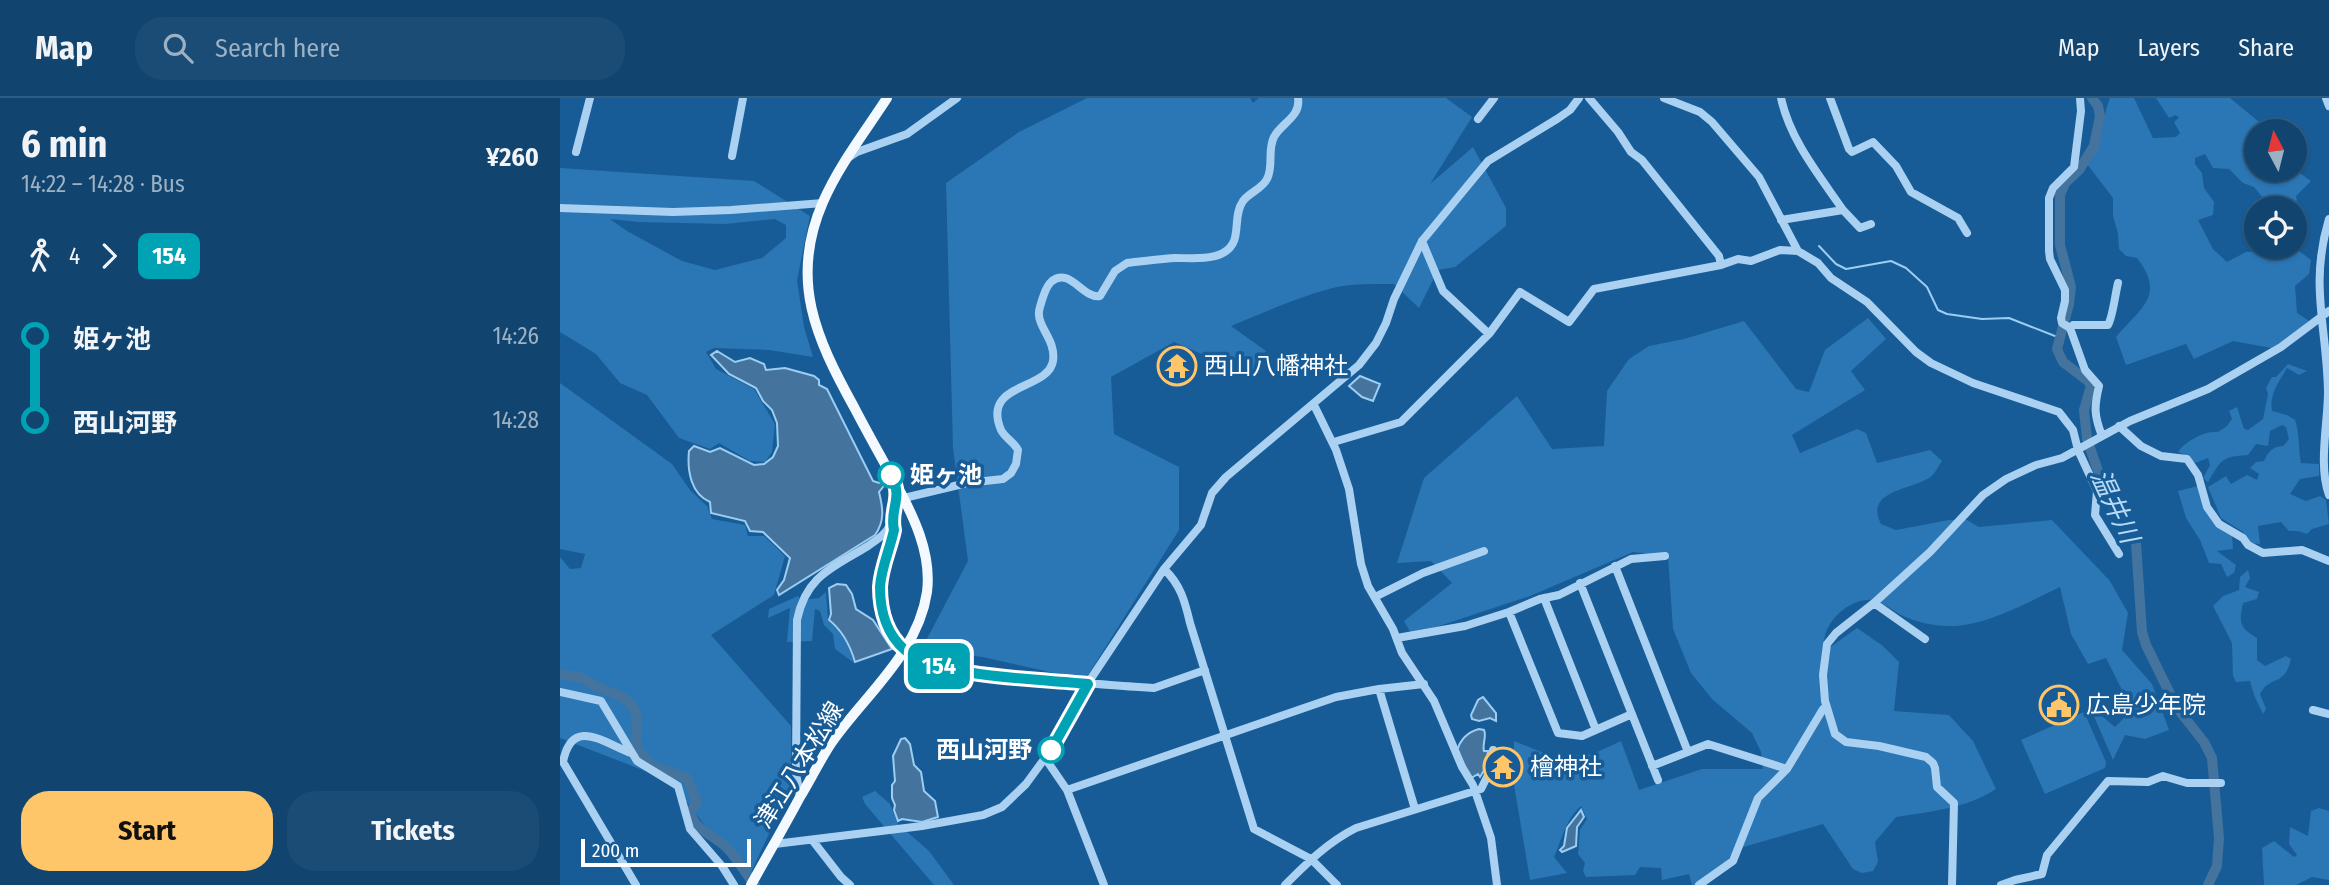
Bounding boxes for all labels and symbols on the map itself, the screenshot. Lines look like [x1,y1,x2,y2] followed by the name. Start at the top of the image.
[2244,119,2306,182] north arrow
[1156,345,1198,387] temple icon: 西山八幡神社
[1204,352,1348,380] place label: 西山八幡神社
[910,461,982,489] place label: 姫ヶ池
[878,462,904,488] marker: 姫ヶ池
[2084,464,2146,551] water label: 温井川
[899,643,979,689] line badge: 154
[2038,684,2080,726] public building icon: 広島少年院
[2086,691,2206,719] place label: 広島少年院
[749,697,849,833] street label: 津江八本松線
[936,736,1032,764] place label: 西山河野
[1038,737,1064,763] marker: 西山河野
[1482,746,1524,788] temple icon: 檜神社
[1530,753,1602,781] place label: 檜神社
[581,836,751,868] scale bar

